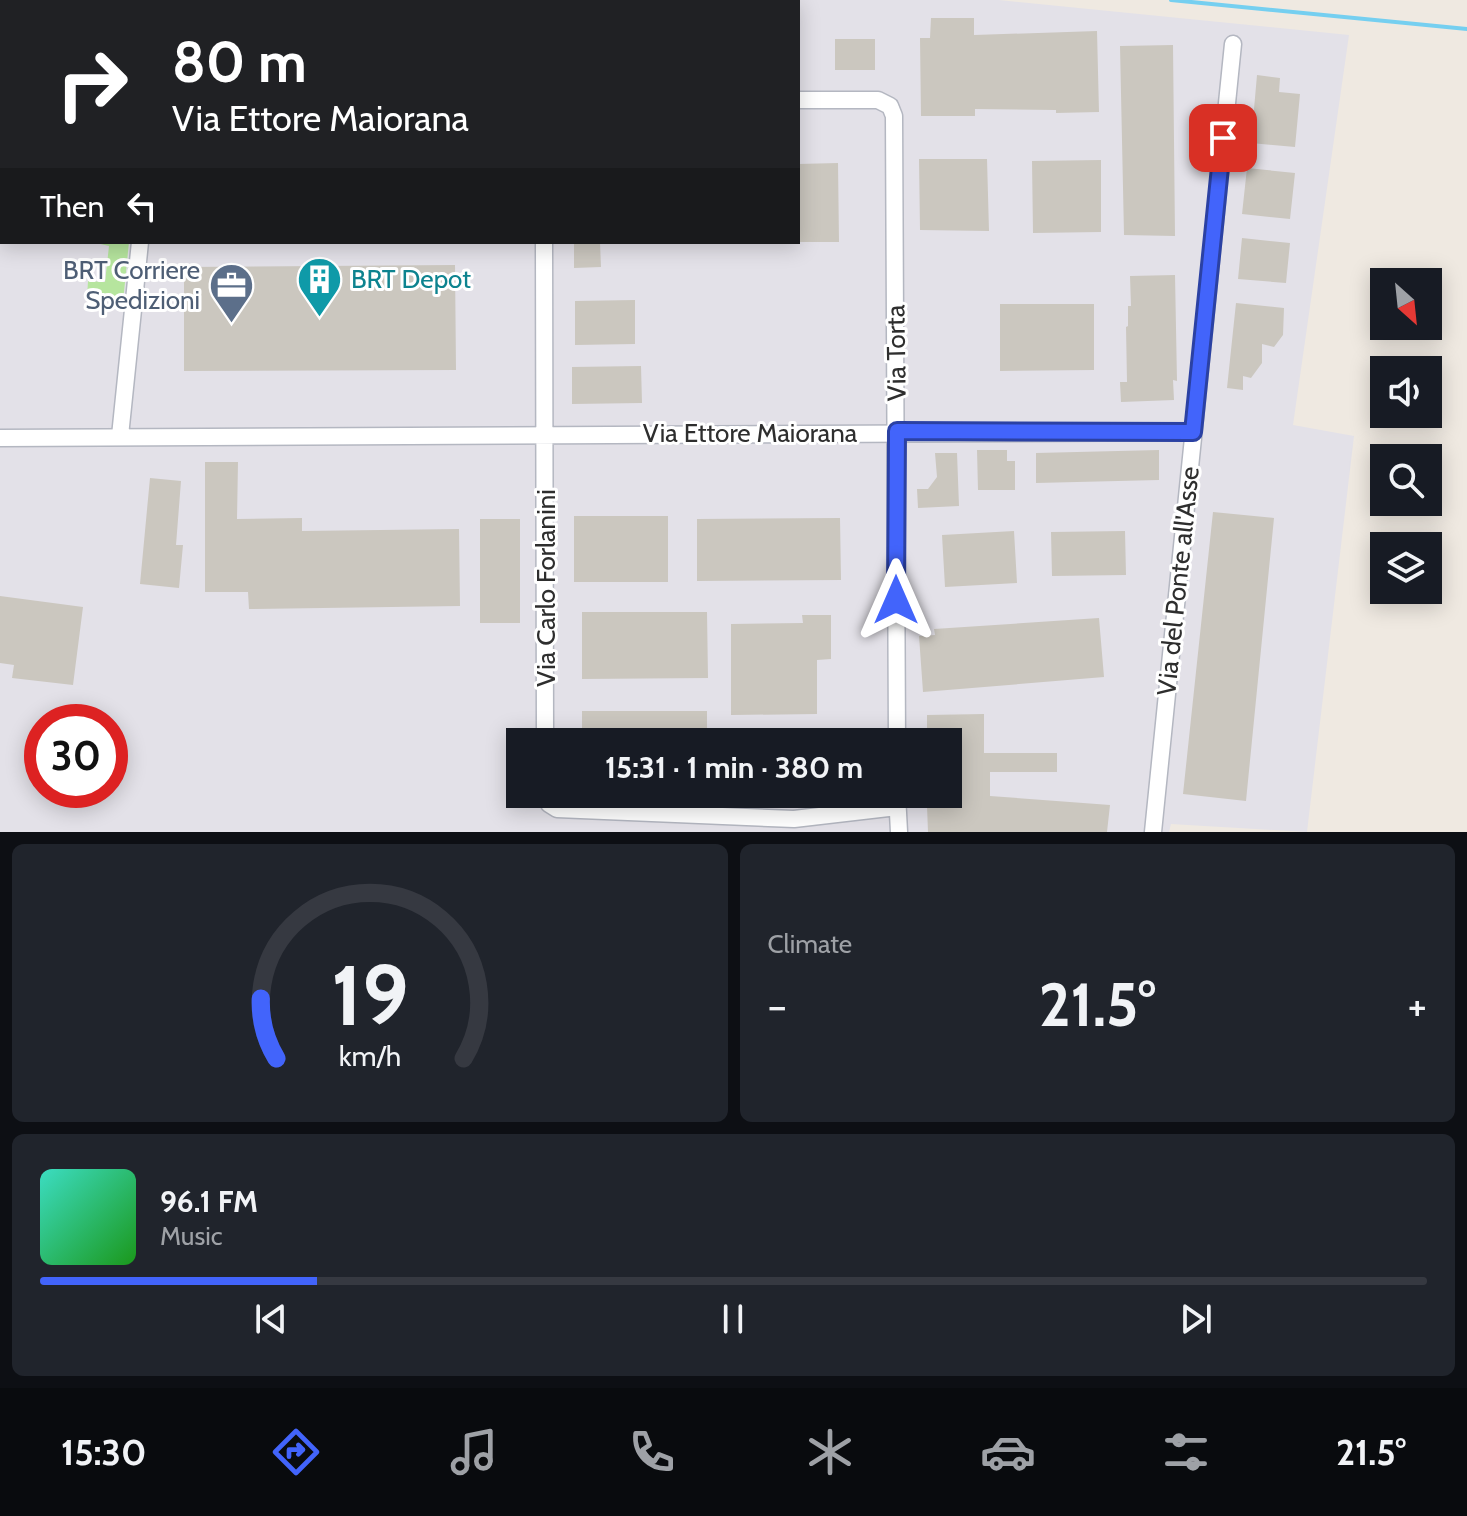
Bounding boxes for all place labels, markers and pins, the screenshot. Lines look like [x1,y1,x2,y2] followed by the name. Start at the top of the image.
[1189,104,1257,172] pin
[63,254,200,316] place label: BRT Corriere Spedizioni
[296,255,344,318] building icon: BRT Depot
[207,261,255,324] office icon: BRT Corriere Spedizioni
[351,263,471,295] place label: BRT Depot

